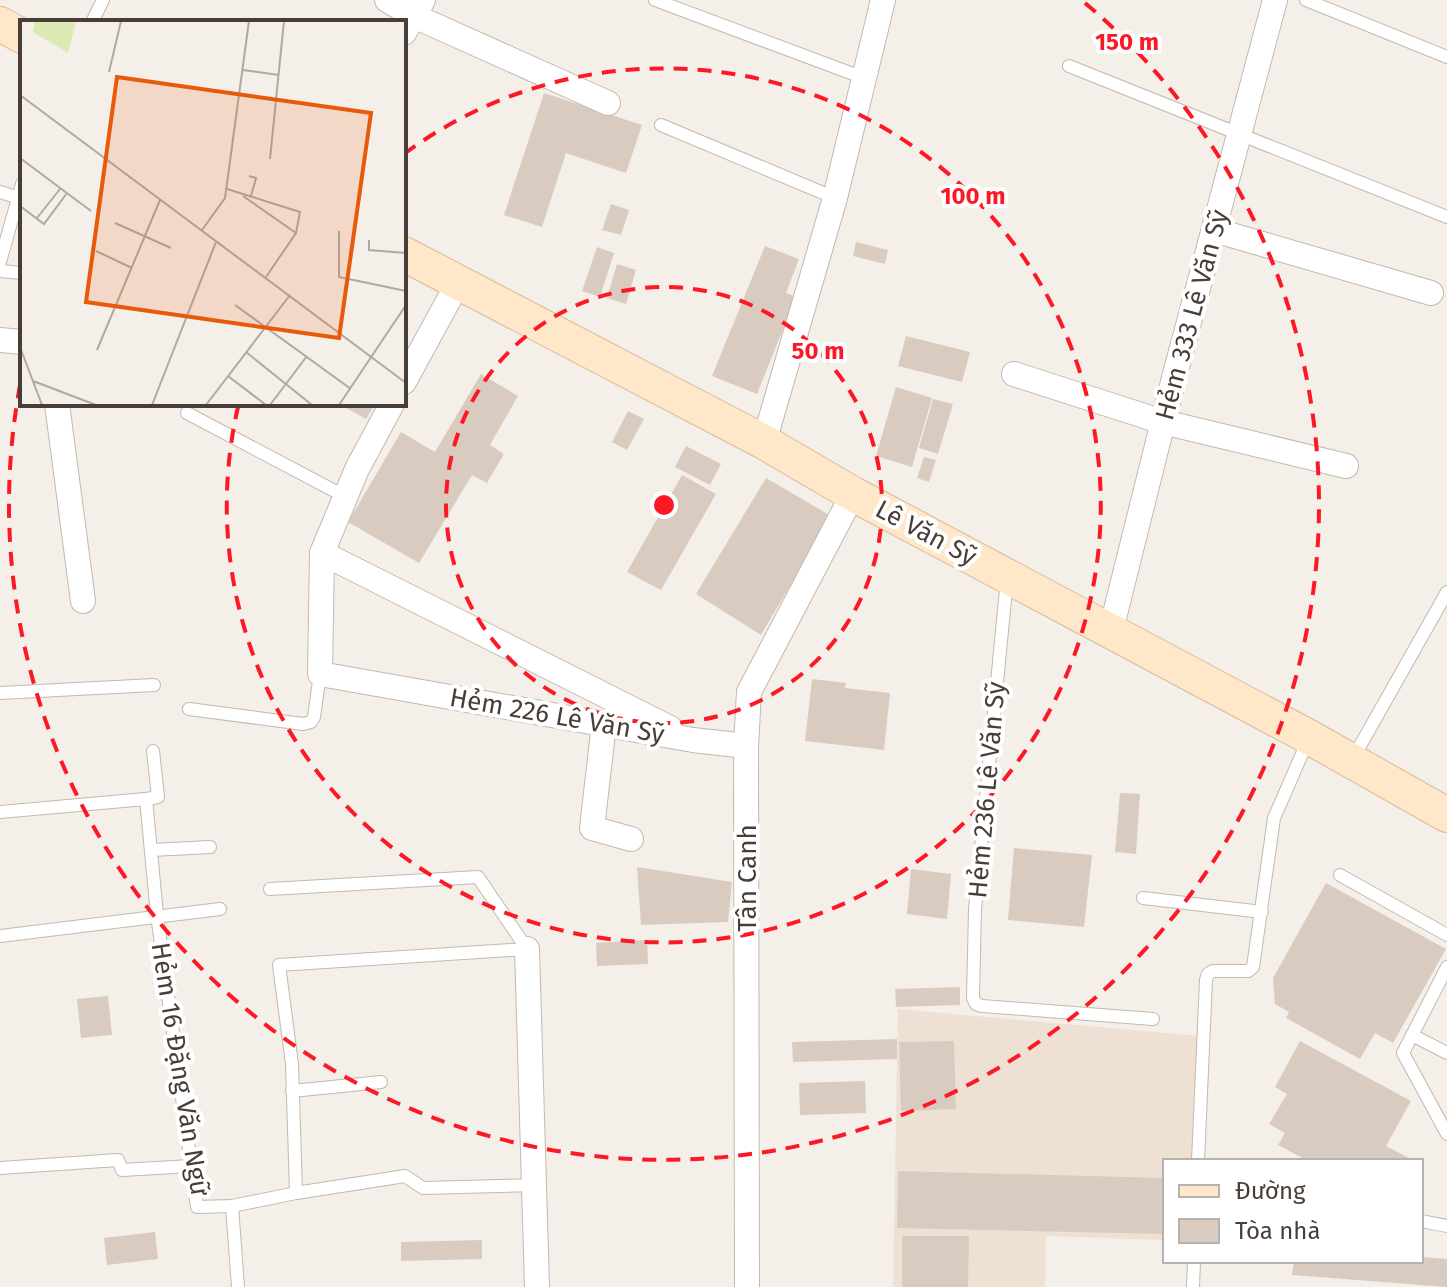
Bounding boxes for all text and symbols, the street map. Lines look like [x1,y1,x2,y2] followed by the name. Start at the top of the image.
[20,20,406,406] inset map
[1095,28,1159,56] text: 150 m
[940,182,1006,210] text: 100 m
[1149,206,1235,424] street label: Hẻm 333 Lê Văn Sỹ
[792,337,844,365] text: 50 m
[650,491,678,519] centre of rings
[870,494,982,573] street label: Lê Văn Sỹ
[962,680,1012,900] street label: Hẻm 236 Lê Văn Sỹ
[447,682,667,750] street label: Hẻm 226 Lê Văn Sỹ
[732,824,763,932] street label: Tân Canh
[145,940,215,1198] street label: Hẻm 16 Đặng Văn Ngữ
[1163,1159,1423,1263] legend
[1235,1177,1306,1205] text: Đường
[1235,1217,1320,1245] text: Tòa nhà

